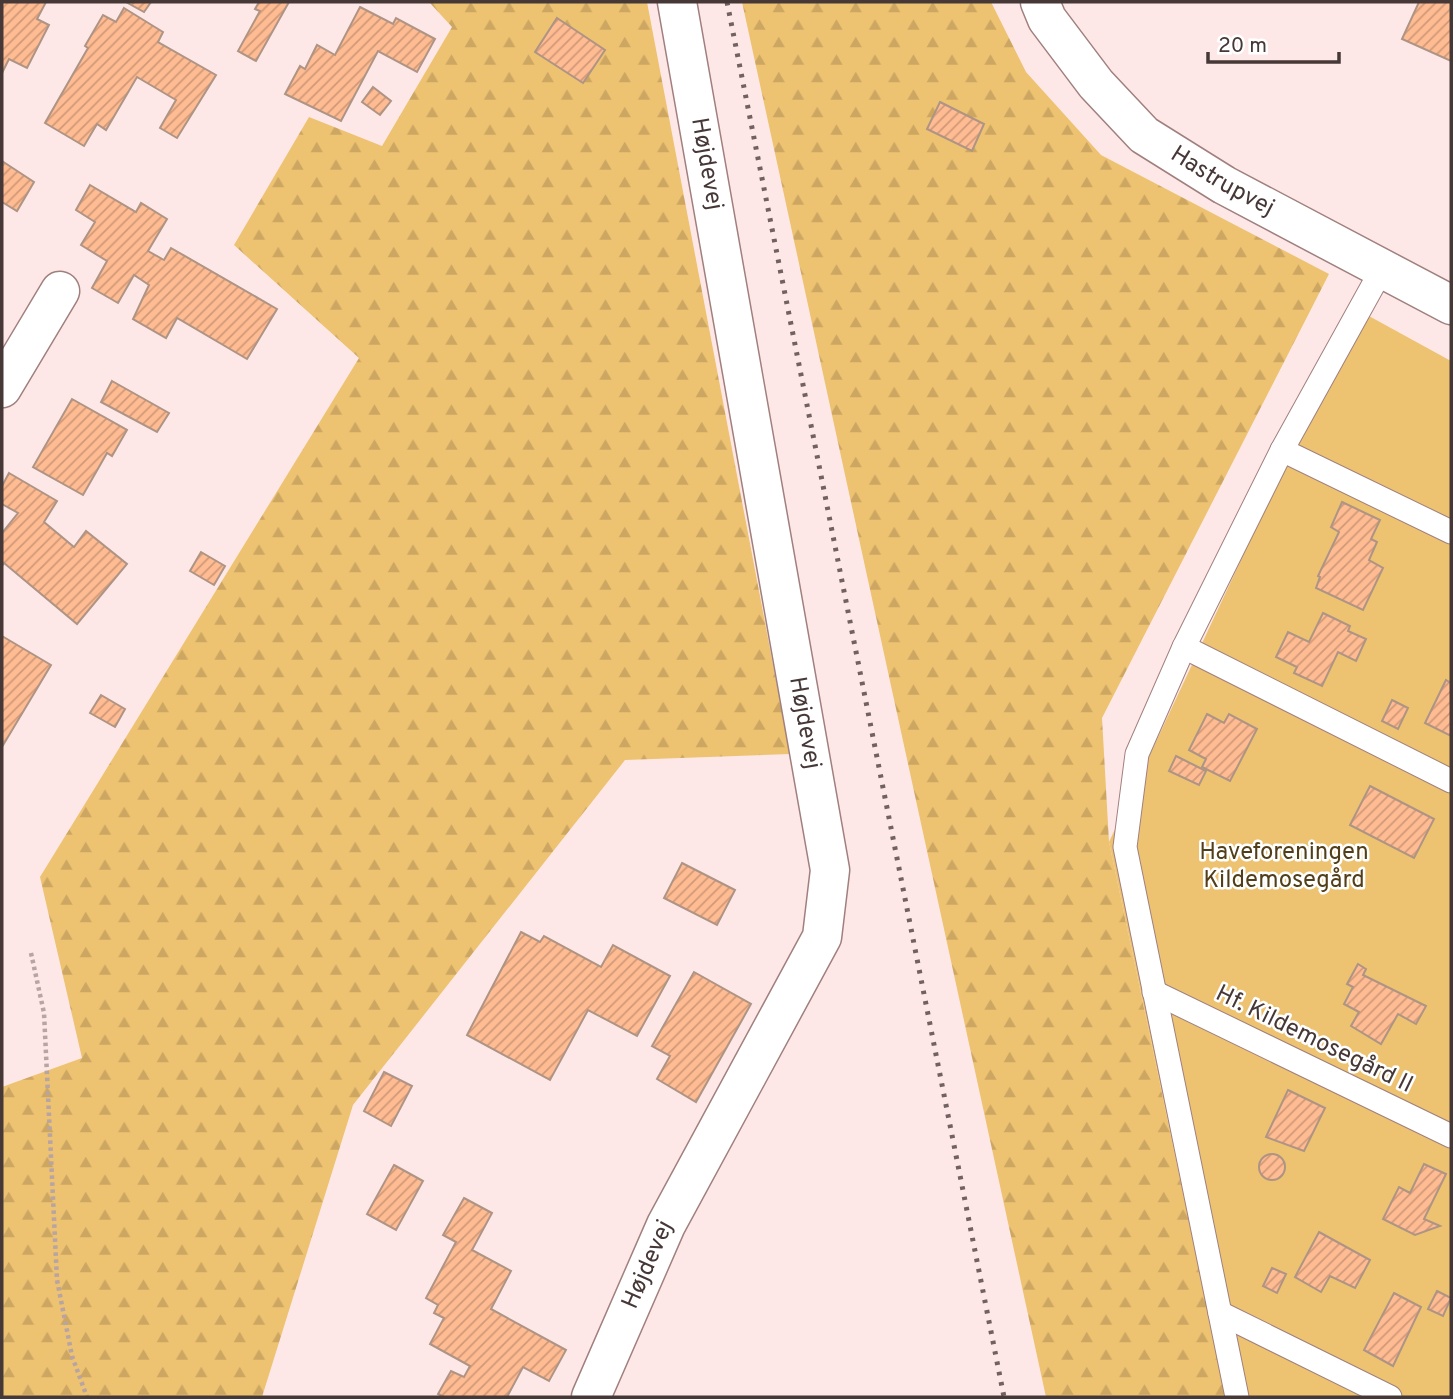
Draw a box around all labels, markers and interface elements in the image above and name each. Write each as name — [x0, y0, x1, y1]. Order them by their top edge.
scale bar — [1208, 21, 1339, 65]
text: 20 m — [1218, 33, 1267, 60]
street label: Højdevej — [683, 115, 729, 213]
street label: Hastrupvej — [1164, 140, 1279, 224]
street label: Højdevej — [781, 674, 827, 772]
park label: Haveforeningen Kildemosegård — [1199, 838, 1369, 896]
street label: Hf. Kildemosegård II — [1210, 979, 1418, 1101]
street label: Højdevej — [616, 1215, 681, 1314]

